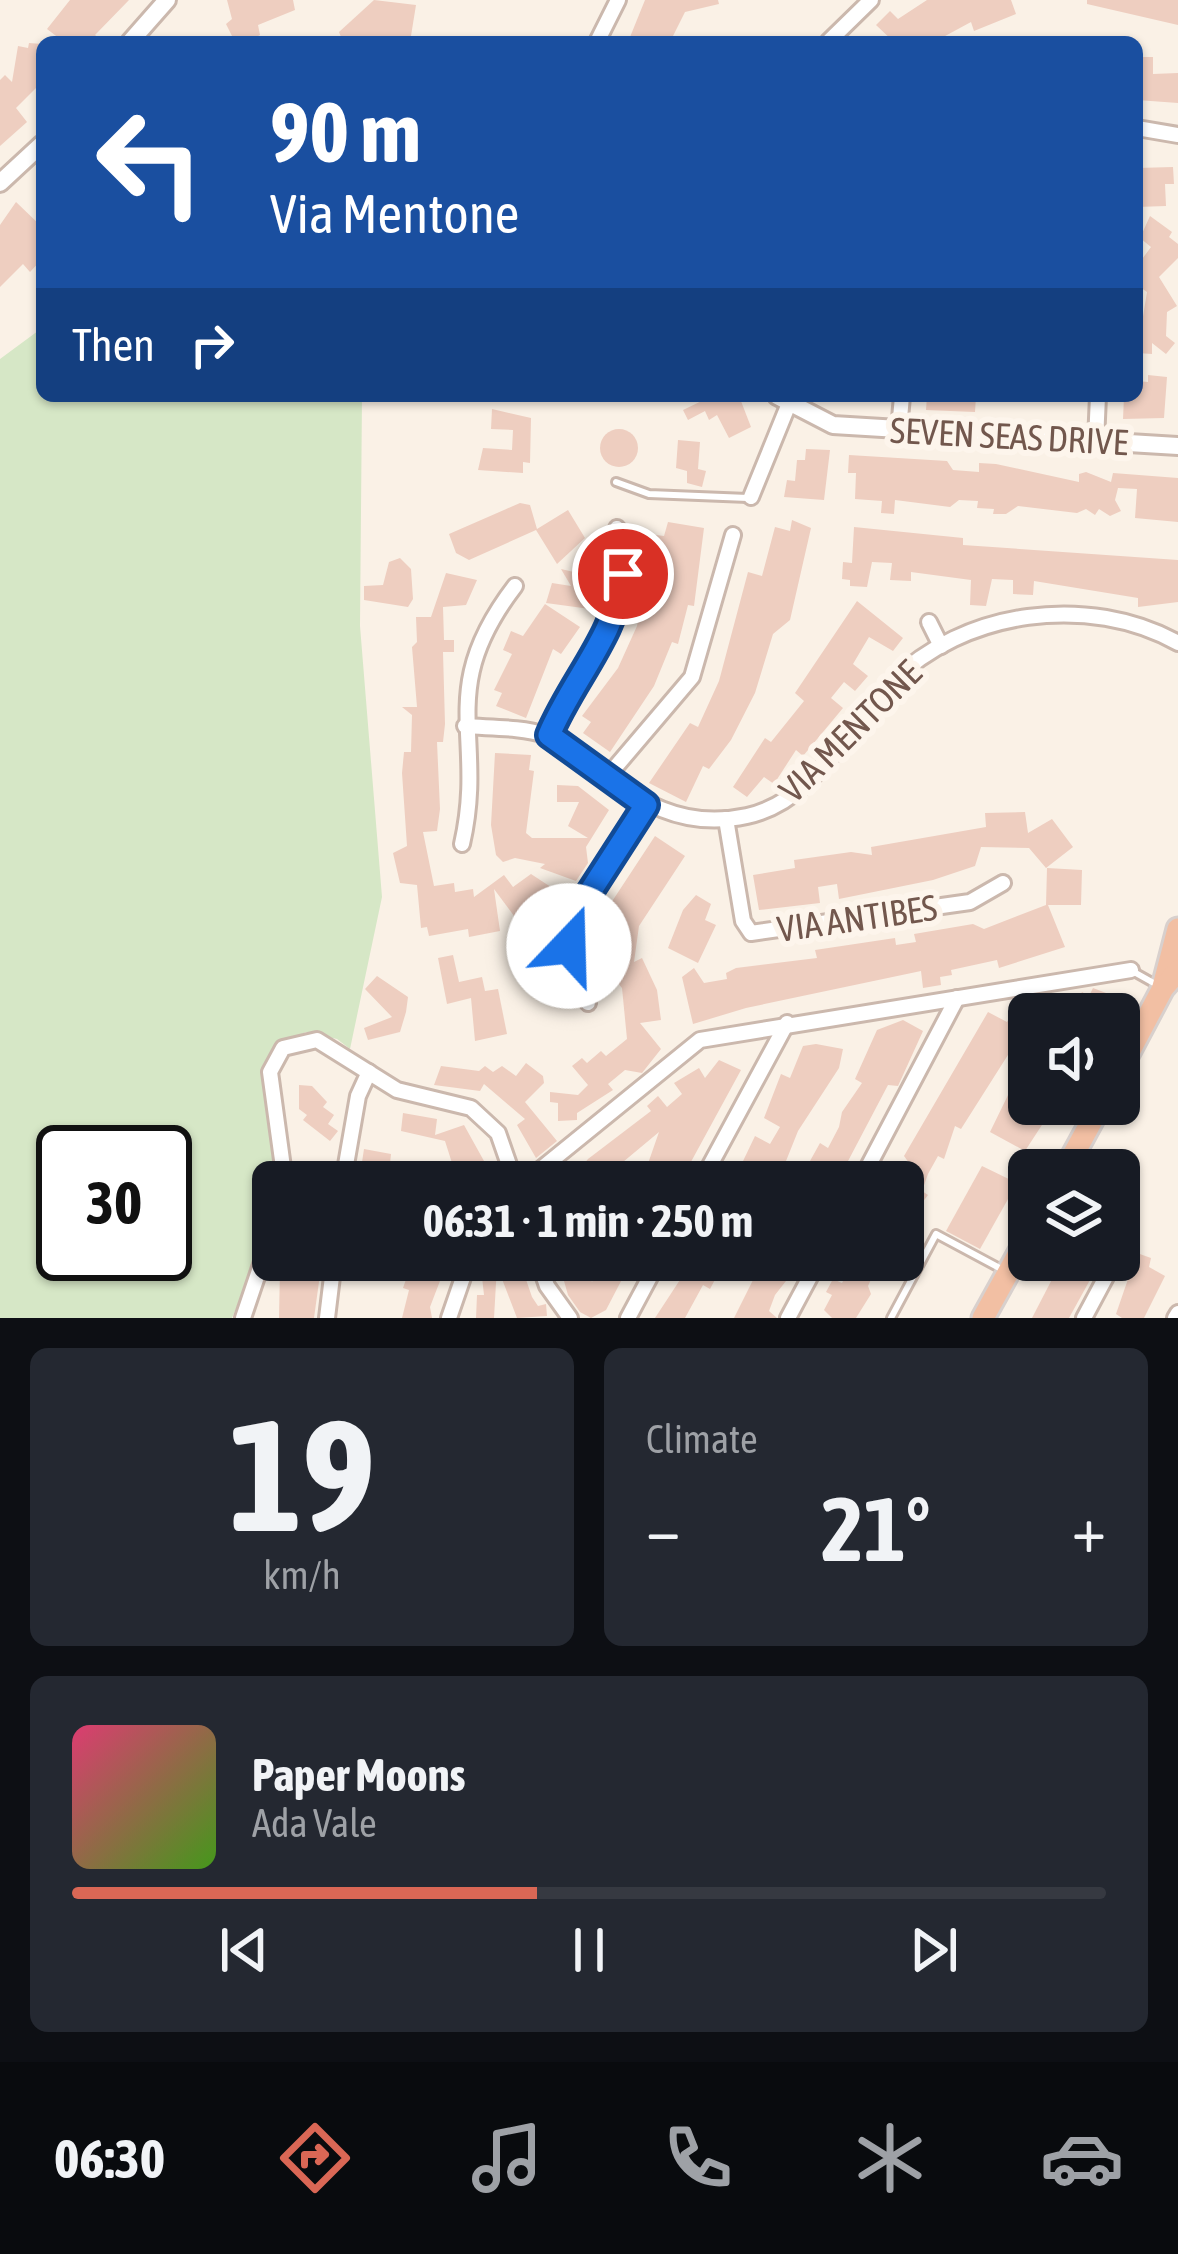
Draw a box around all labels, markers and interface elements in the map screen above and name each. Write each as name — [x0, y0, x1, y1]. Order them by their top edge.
icon: left — [72, 84, 228, 240]
text: 90 m — [270, 84, 421, 180]
text: Via Mentone — [270, 183, 519, 244]
icon: right — [179, 312, 245, 378]
text: Then — [72, 319, 155, 371]
street label: SEVEN SEAS DRIVE — [889, 409, 1129, 463]
pin — [572, 523, 674, 625]
icon: arrive — [590, 541, 656, 607]
street label: VIA MENTONE — [771, 652, 929, 810]
position arrow — [506, 883, 632, 1009]
street label: VIA ANTIBES — [774, 886, 940, 950]
map controls — [1008, 993, 1140, 1281]
button: sound — [1008, 993, 1140, 1125]
speed limit sign: 30 — [36, 1125, 192, 1281]
button: layers — [1008, 1149, 1140, 1281]
text: 06:31 · 1 min · 250 m — [423, 1195, 753, 1247]
text: 19 — [229, 1385, 375, 1564]
text: Climate — [646, 1417, 758, 1461]
text: 21° — [821, 1477, 931, 1580]
text: − — [646, 1490, 680, 1566]
text: + — [1072, 1490, 1106, 1566]
text: km/h — [263, 1553, 341, 1597]
text: Paper Moons — [252, 1749, 465, 1801]
text: Ada Vale — [252, 1801, 377, 1845]
icon: previous — [211, 1917, 277, 1983]
icon: pause — [556, 1917, 622, 1983]
icon: next — [901, 1917, 967, 1983]
icon: directions — [273, 2116, 357, 2200]
icon: music — [465, 2116, 549, 2200]
icon: phone — [656, 2116, 740, 2200]
icon: climate — [848, 2116, 932, 2200]
icon: car — [1040, 2116, 1124, 2200]
text: 06:30 — [54, 2128, 165, 2189]

